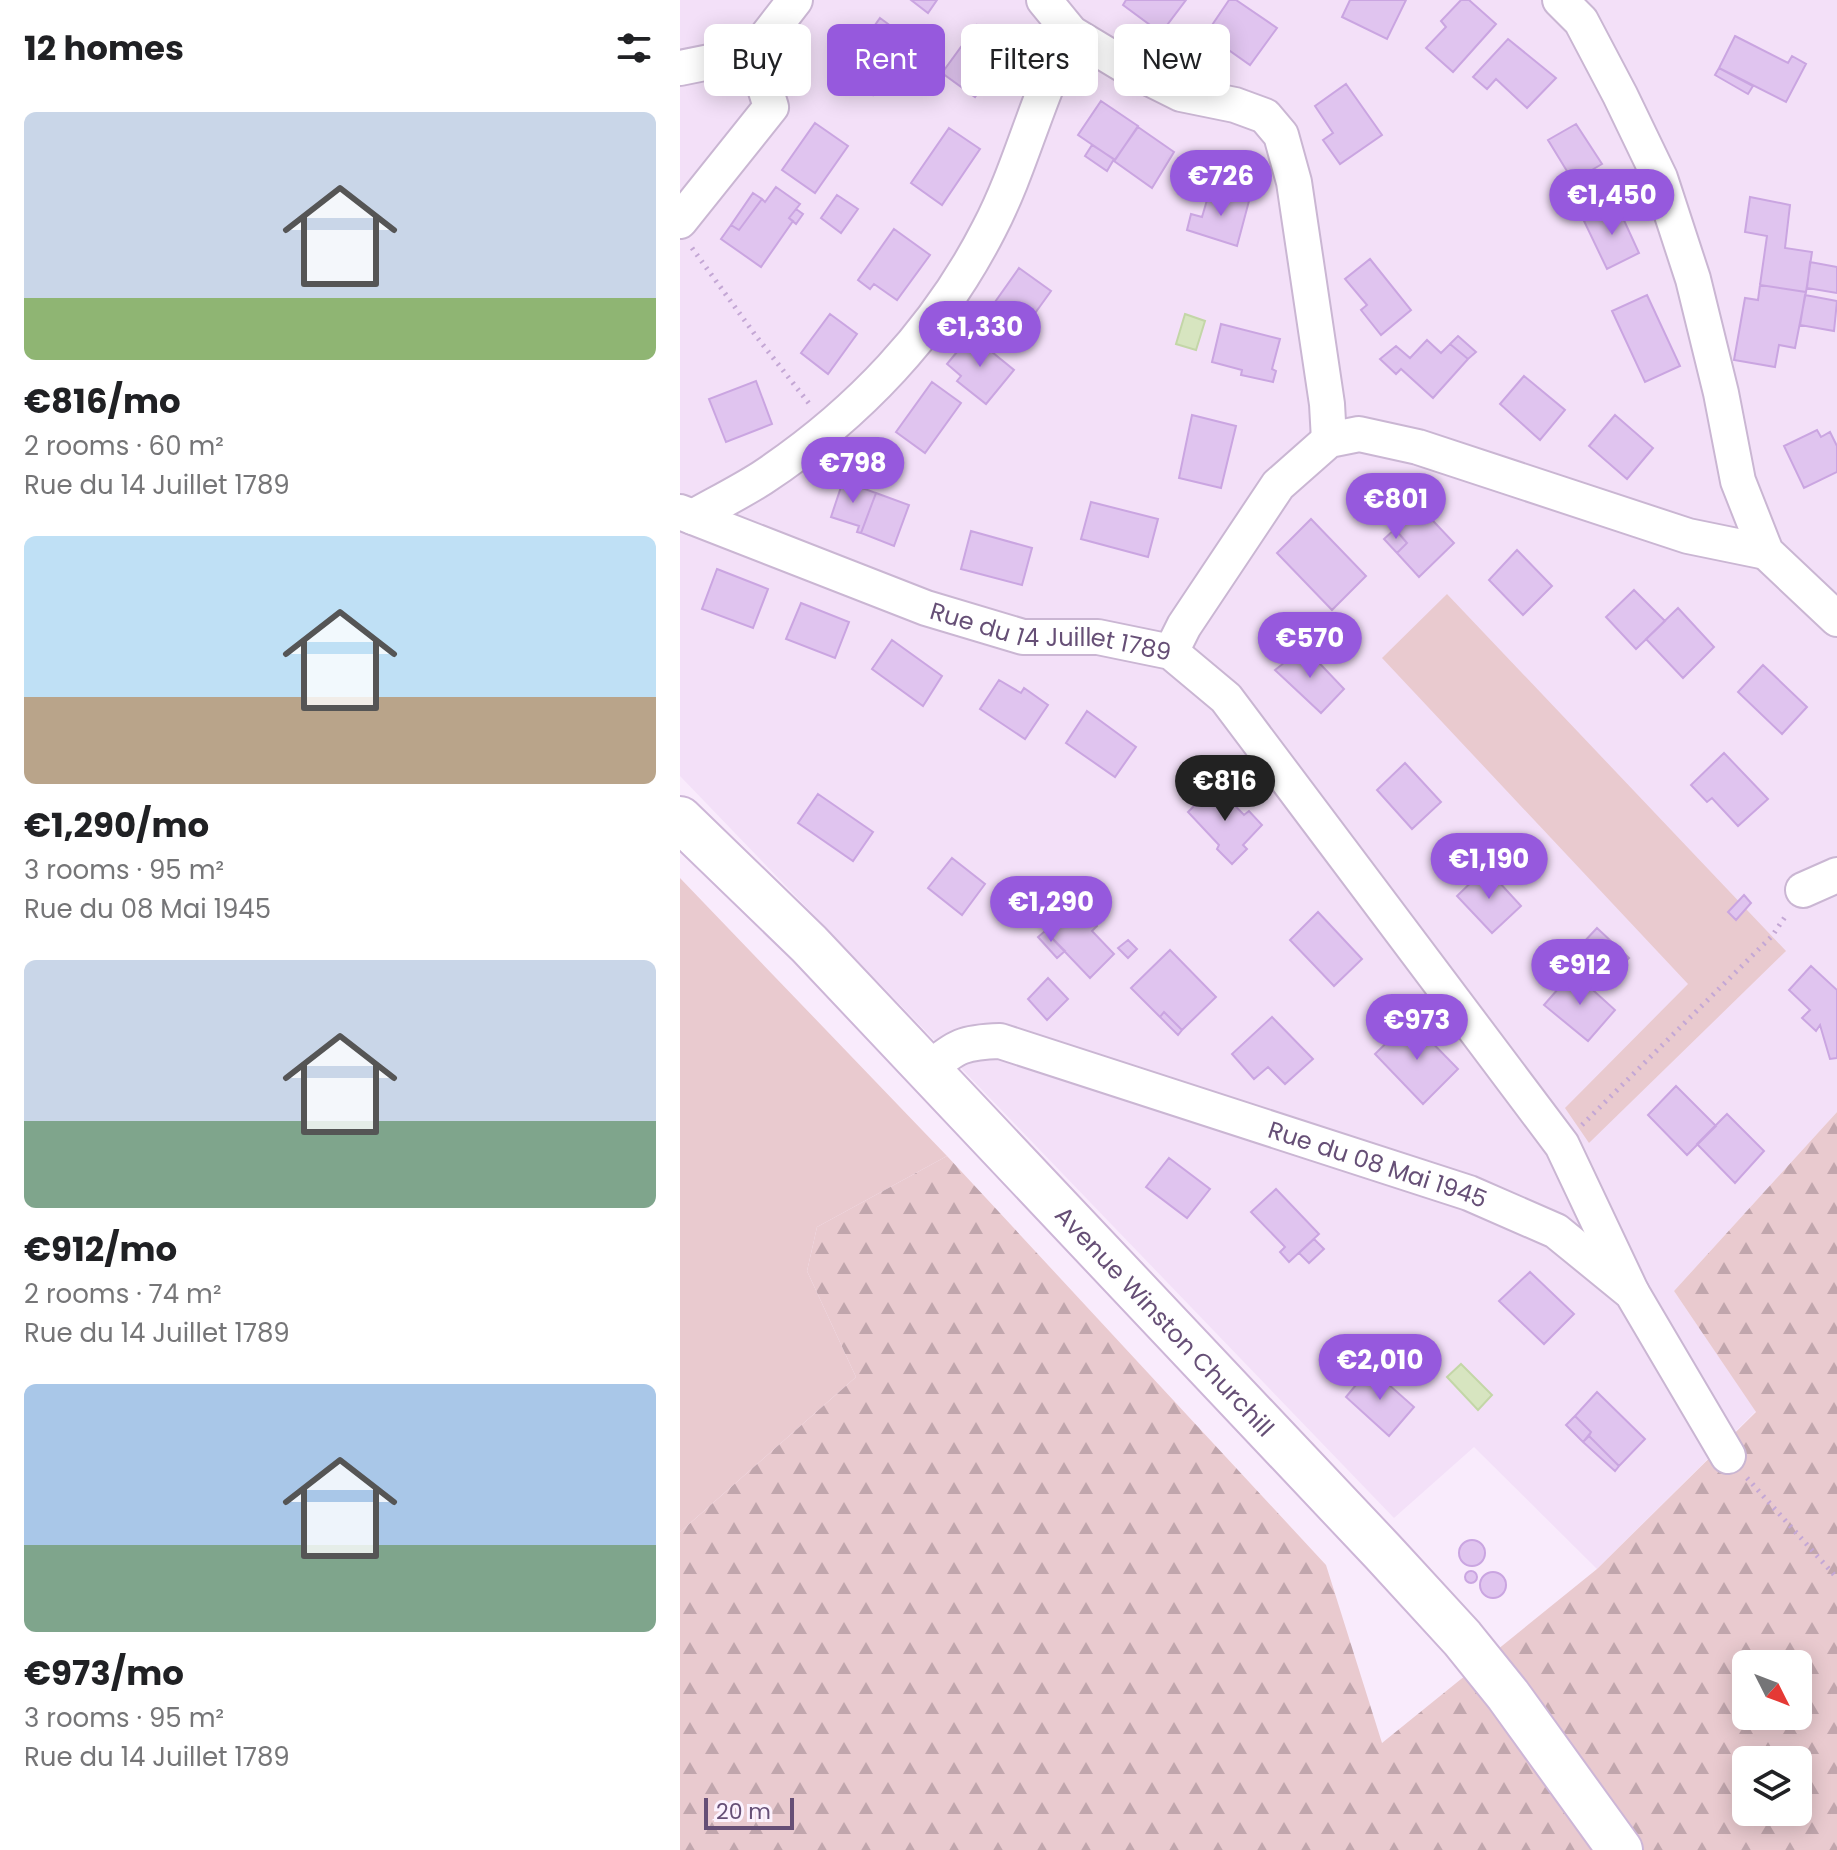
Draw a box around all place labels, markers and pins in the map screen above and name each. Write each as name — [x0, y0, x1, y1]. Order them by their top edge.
pin: €726 — [1174, 150, 1268, 218]
pin: €1,450 — [1547, 169, 1677, 237]
pin: €1,330 — [915, 301, 1045, 369]
pin: €798 — [806, 437, 900, 505]
pin: €801 — [1349, 473, 1443, 541]
pin: €570 — [1263, 612, 1357, 680]
pin: €816 — [1178, 755, 1272, 823]
pin: €1,190 — [1424, 833, 1554, 901]
pin: €1,290 — [986, 876, 1116, 944]
pin: €912 — [1533, 939, 1627, 1007]
pin: €973 — [1370, 994, 1464, 1062]
pin: €2,010 — [1315, 1334, 1445, 1402]

